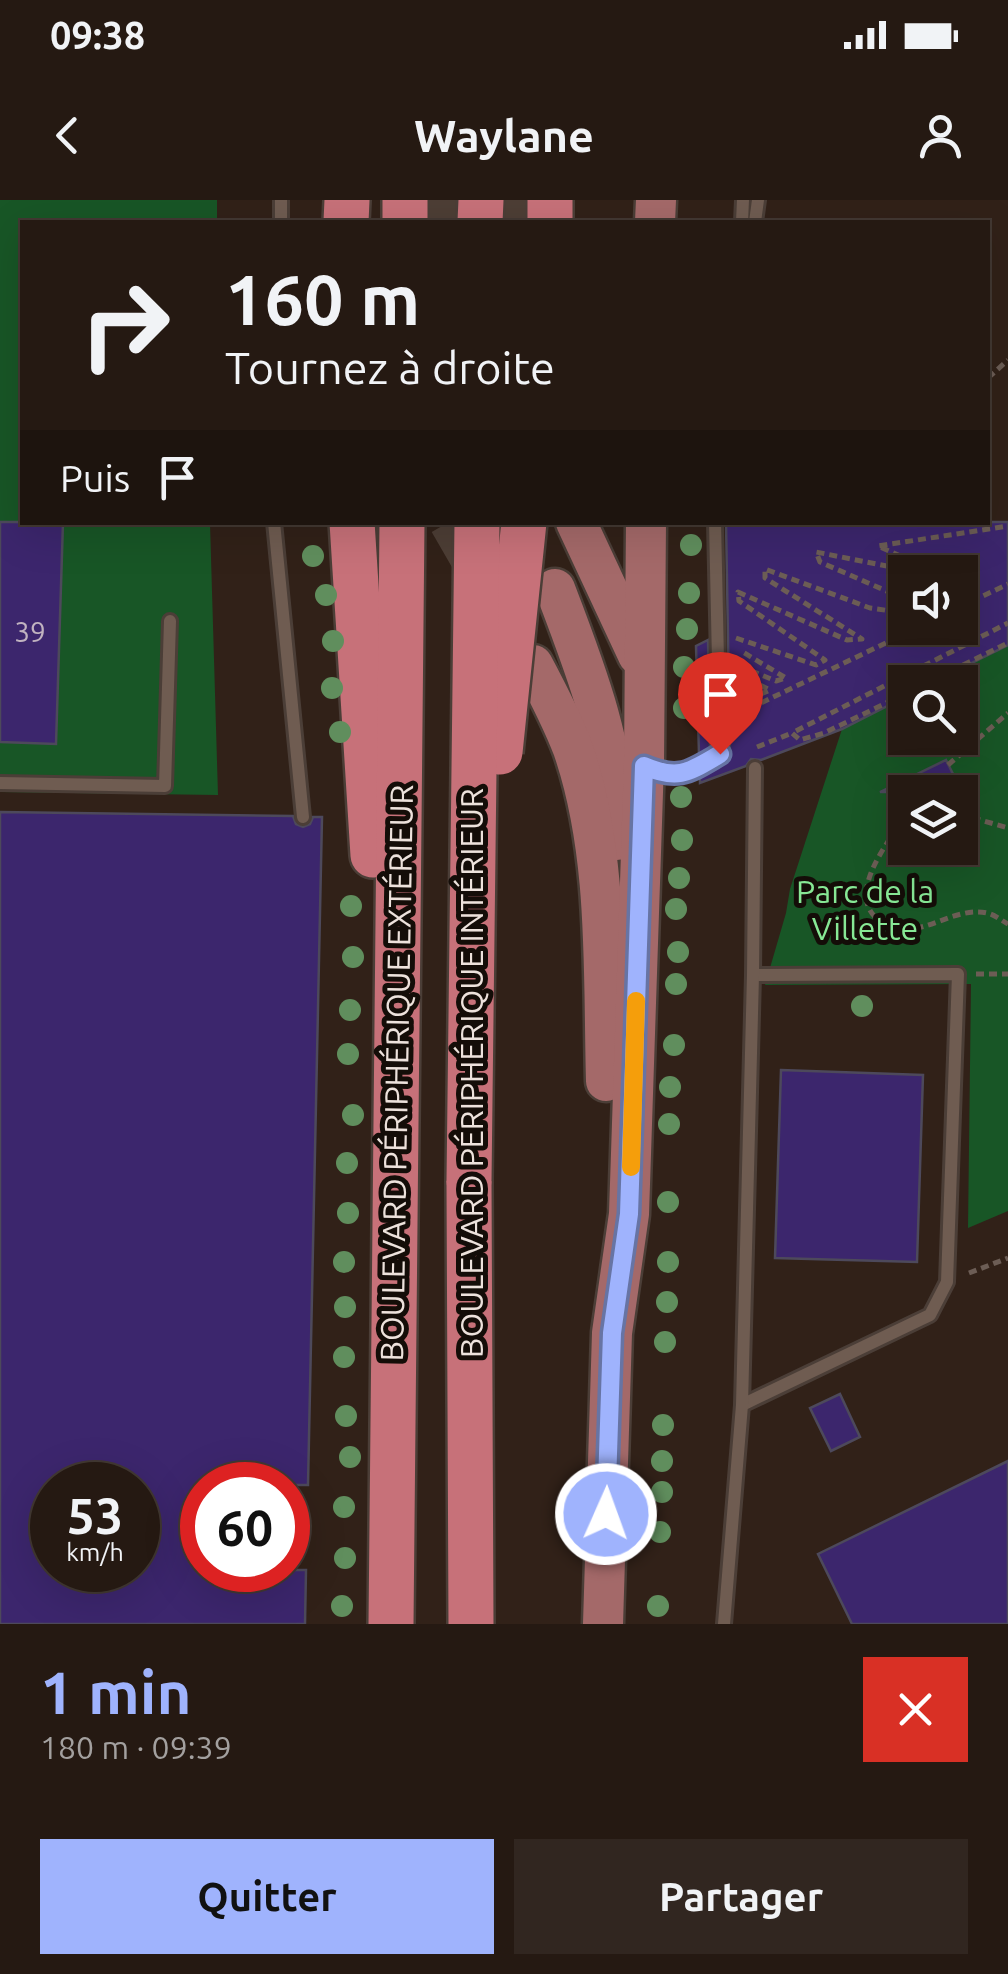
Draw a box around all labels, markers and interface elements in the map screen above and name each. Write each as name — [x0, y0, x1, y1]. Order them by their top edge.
text: 09:38 — [50, 14, 145, 56]
icon: back — [40, 108, 95, 163]
icon: person — [913, 108, 968, 163]
text: Waylane — [414, 110, 594, 161]
icon: right — [60, 260, 190, 390]
text: 160 m — [225, 260, 420, 338]
text: Tournez à droite — [225, 342, 555, 393]
icon: arrive — [150, 450, 205, 505]
text: Puis — [60, 457, 130, 499]
map controls — [888, 555, 978, 865]
button: sound — [888, 555, 978, 645]
house number: 39 — [14, 616, 46, 647]
pin — [678, 652, 763, 755]
button: search — [888, 665, 978, 755]
icon: arrive — [693, 667, 748, 722]
button: layers — [888, 775, 978, 865]
street label: BOULEVARD PÉRIPHÉRIQUE EXTÉRIEUR — [373, 784, 419, 1362]
street label: BOULEVARD PÉRIPHÉRIQUE INTÉRIEUR — [453, 788, 489, 1358]
park label: Parc de la Villette — [796, 873, 934, 946]
speed limit sign: 60 — [180, 1462, 310, 1592]
position arrow — [554, 1462, 658, 1566]
text: 53 — [67, 1487, 123, 1543]
text: km/h — [66, 1538, 124, 1566]
button: close — [863, 1657, 968, 1762]
text: 1 min — [40, 1658, 192, 1725]
text: 180 m · 09:39 — [40, 1729, 232, 1765]
button: Quitter — [40, 1839, 494, 1954]
button: Partager — [514, 1839, 968, 1954]

